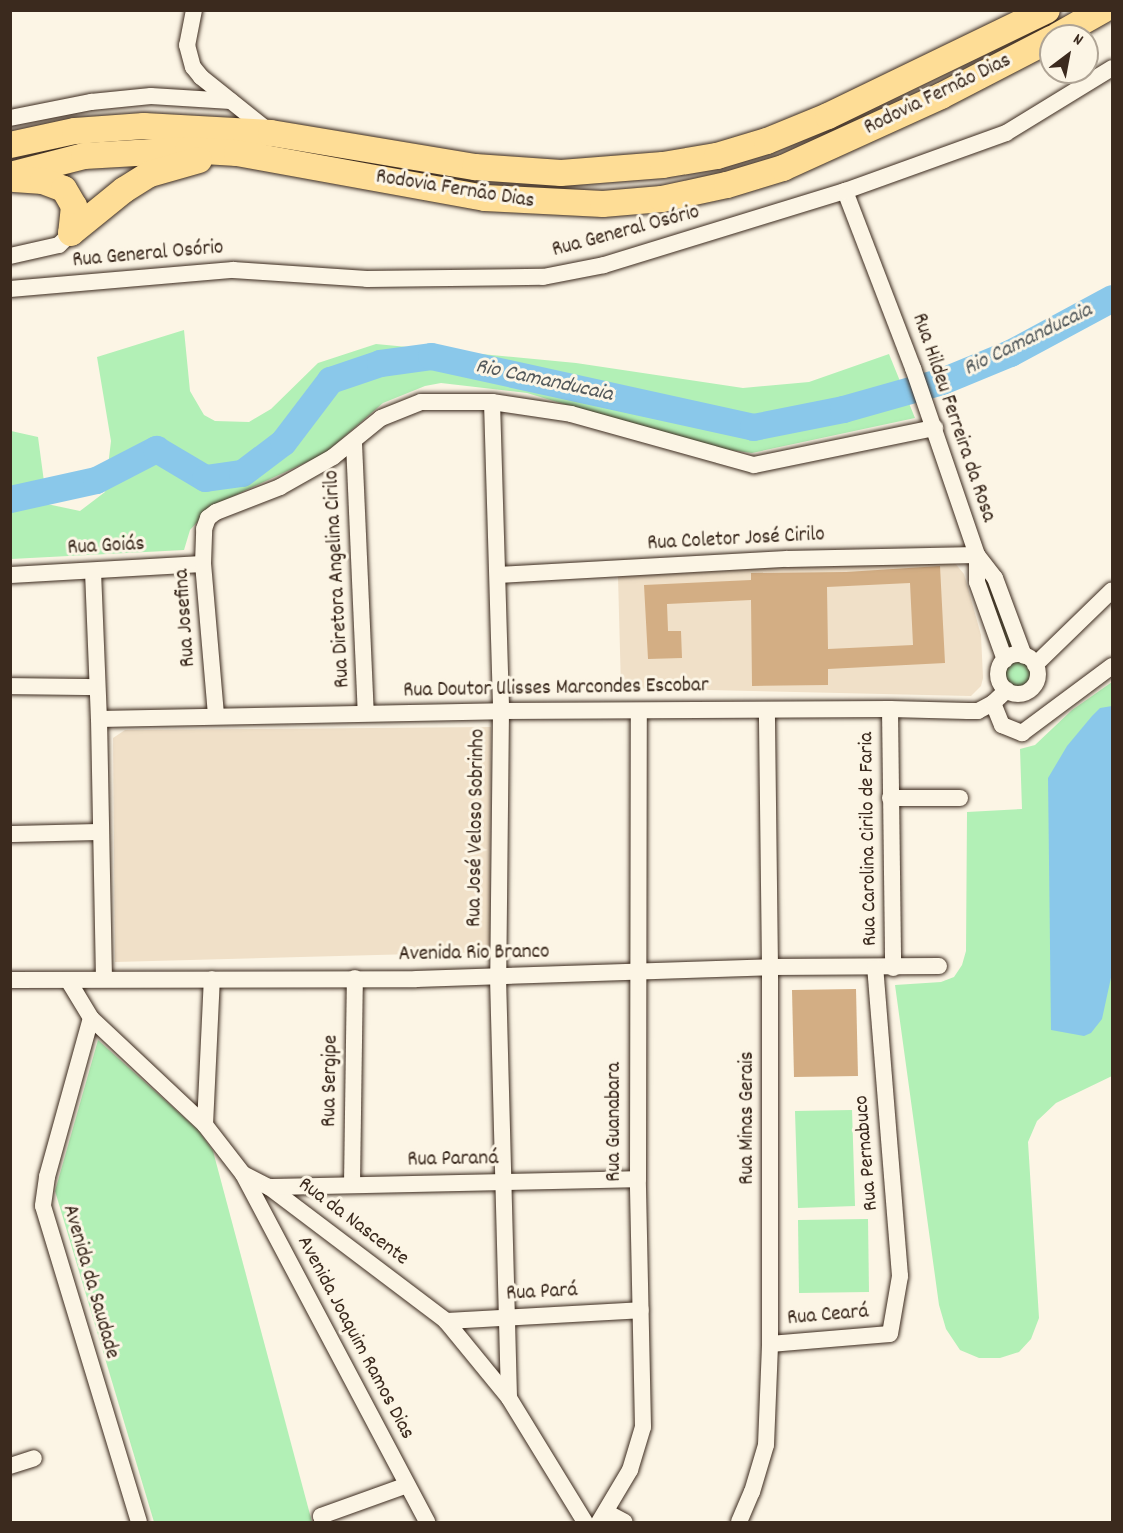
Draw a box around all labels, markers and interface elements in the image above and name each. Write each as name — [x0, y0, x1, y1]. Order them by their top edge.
north arrow — [1039, 24, 1099, 84]
text: N — [1068, 28, 1087, 52]
street label: Rodovia Fernão Dias — [861, 49, 1015, 141]
street label: Rodovia Fernão Dias — [374, 165, 536, 215]
street label: Rua General Osório — [550, 200, 702, 264]
street label: Rua General Osório — [71, 236, 225, 274]
water label: Rio Camanducaia — [959, 298, 1097, 382]
street label: Rua Hildeu Ferreira da Rosa — [905, 310, 1001, 526]
water label: Rio Camanducaia — [473, 354, 615, 408]
street label: Rua Diretora Angelina Cirilo — [320, 469, 356, 689]
street label: Rua Coletor José Cirilo — [647, 523, 825, 557]
street label: Rua Goiás — [67, 532, 145, 562]
street label: Rua Josefina — [170, 568, 202, 668]
street label: Rua Doutor Ulisses Marcondes Escobar — [403, 674, 709, 704]
street label: Rua José Veloso Sobrinho — [463, 729, 491, 927]
street label: Rua Carolina Cirilo de Faria — [855, 732, 883, 946]
street label: Avenida Rio Branco — [398, 940, 550, 968]
street label: Rua Sergipe — [318, 1035, 344, 1127]
street label: Rua Minas Gerais — [735, 1051, 761, 1185]
street label: Rua Guanabara — [602, 1062, 628, 1182]
street label: Rua Pernabuco — [849, 1094, 885, 1212]
street label: Rua Paraná — [407, 1147, 499, 1173]
street label: Rua da Nascente — [293, 1172, 413, 1272]
street label: Avenida da Saudade — [56, 1202, 124, 1362]
street label: Avenida Joaquim Ramos Dias — [291, 1232, 419, 1444]
street label: Rua Pará — [506, 1279, 578, 1307]
street label: Rua Ceará — [786, 1300, 870, 1332]

